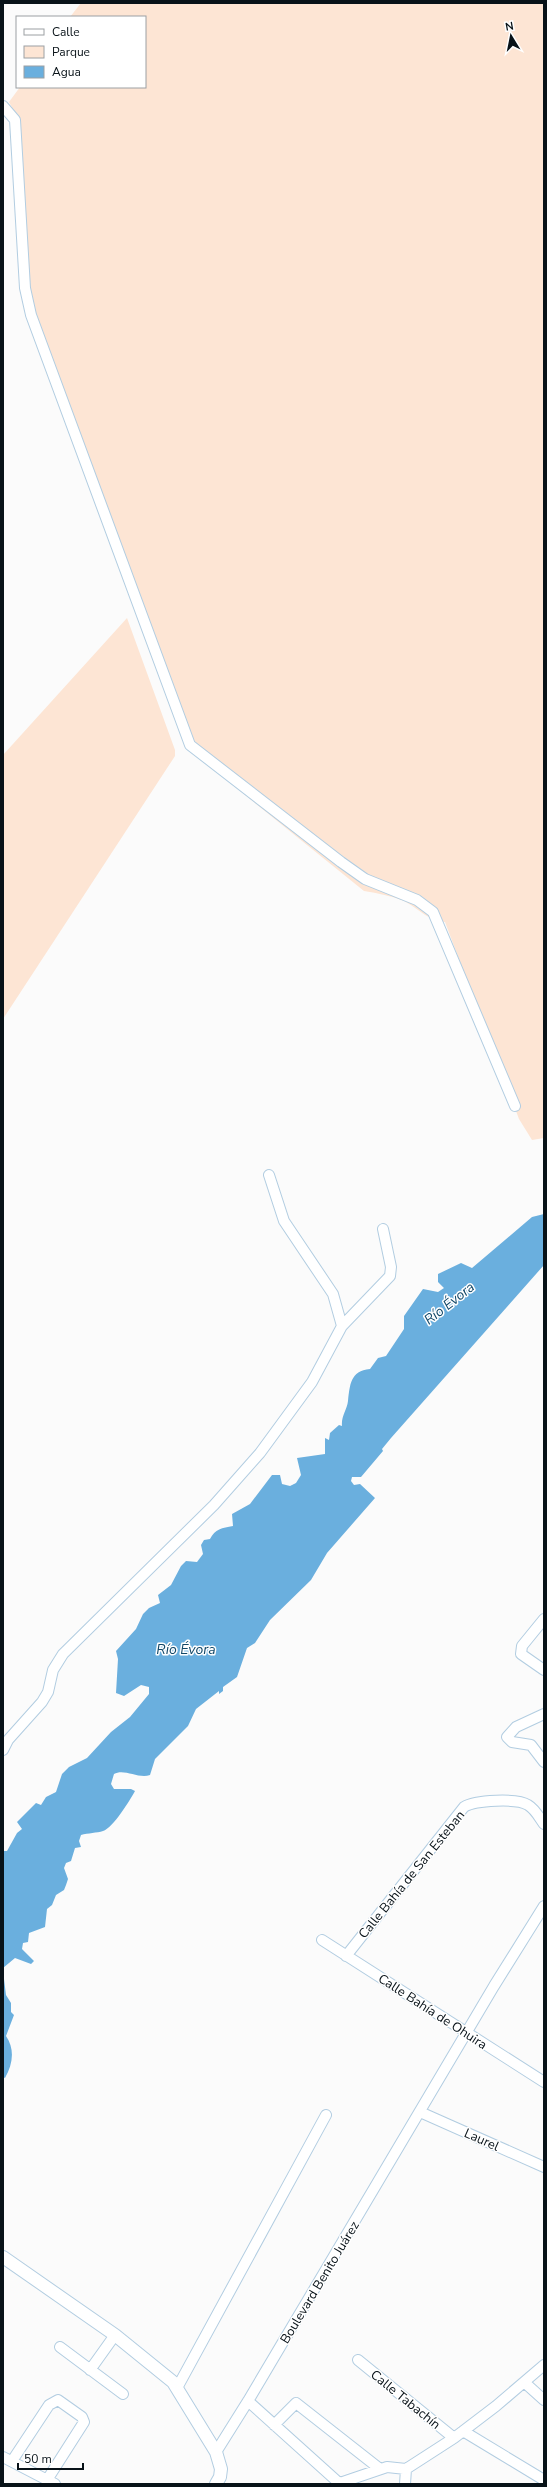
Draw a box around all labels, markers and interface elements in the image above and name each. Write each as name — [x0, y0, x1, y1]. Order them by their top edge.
legend — [16, 16, 146, 88]
north arrow — [491, 16, 531, 56]
text: N — [504, 19, 515, 35]
text: Calle — [52, 24, 80, 40]
text: Parque — [52, 44, 90, 60]
text: Agua — [52, 64, 81, 80]
water label: Río Évora — [420, 1278, 479, 1329]
water label: Río Évora — [156, 1640, 216, 1659]
street label: Calle Bahía de San Esteban — [354, 1807, 469, 1942]
street label: Calle Bahía de Ohuira — [374, 1970, 490, 2054]
street label: Laurel — [461, 2124, 502, 2156]
street label: Boulevard Benito Juárez — [276, 2218, 364, 2347]
street label: Calle Tabachín — [367, 2366, 444, 2434]
scale bar — [18, 2445, 83, 2471]
text: 50 m — [24, 2451, 52, 2467]

